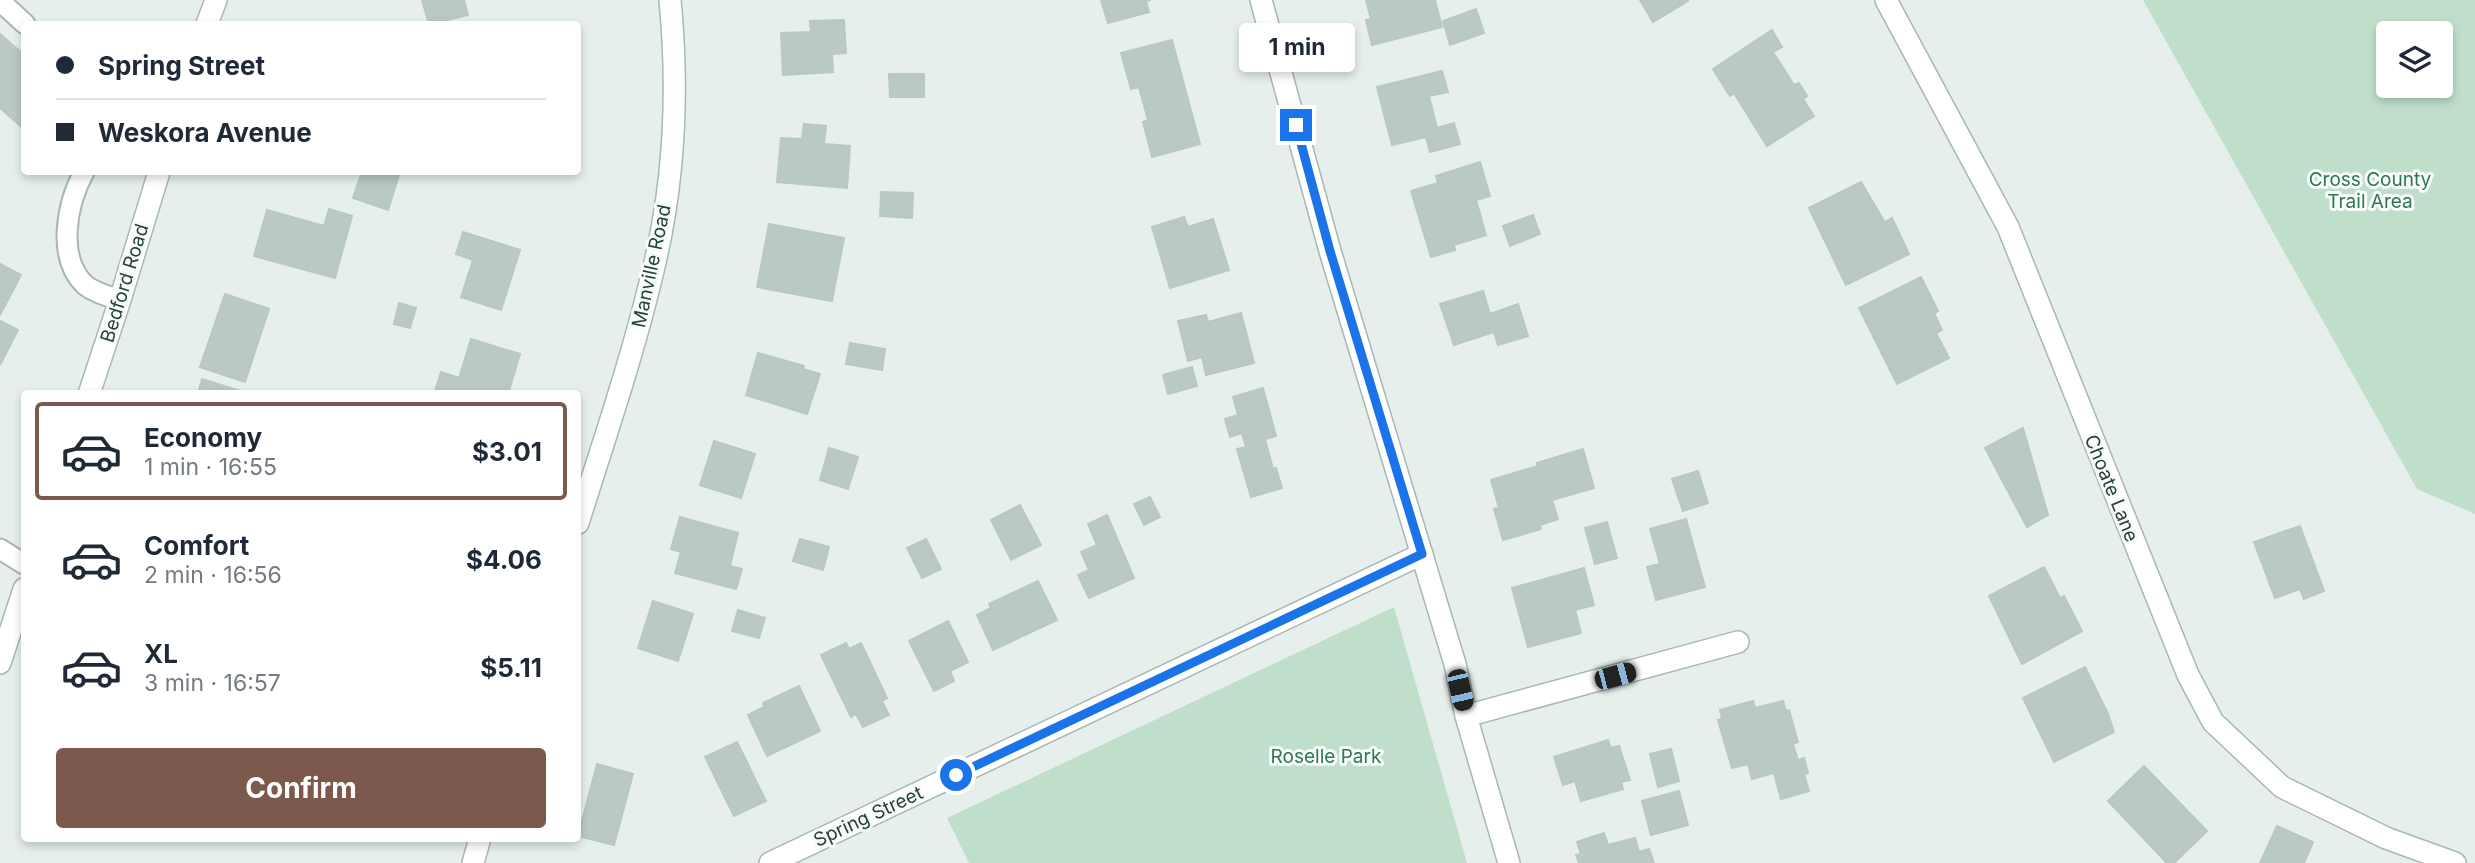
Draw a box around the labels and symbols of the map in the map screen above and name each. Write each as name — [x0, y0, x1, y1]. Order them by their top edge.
callout: 1 min — [1238, 24, 1354, 72]
route end — [1280, 109, 1312, 141]
park label: Cross County Trail Area — [2309, 168, 2432, 213]
street label: Manville Road — [627, 202, 676, 330]
street label: Bedford Road — [96, 221, 153, 345]
street label: Choate Lane — [2080, 431, 2143, 545]
car — [1592, 660, 1639, 692]
car — [1446, 667, 1475, 713]
park label: Roselle Park — [1271, 745, 1382, 768]
route start — [940, 759, 972, 791]
street label: Spring Street — [810, 781, 926, 852]

